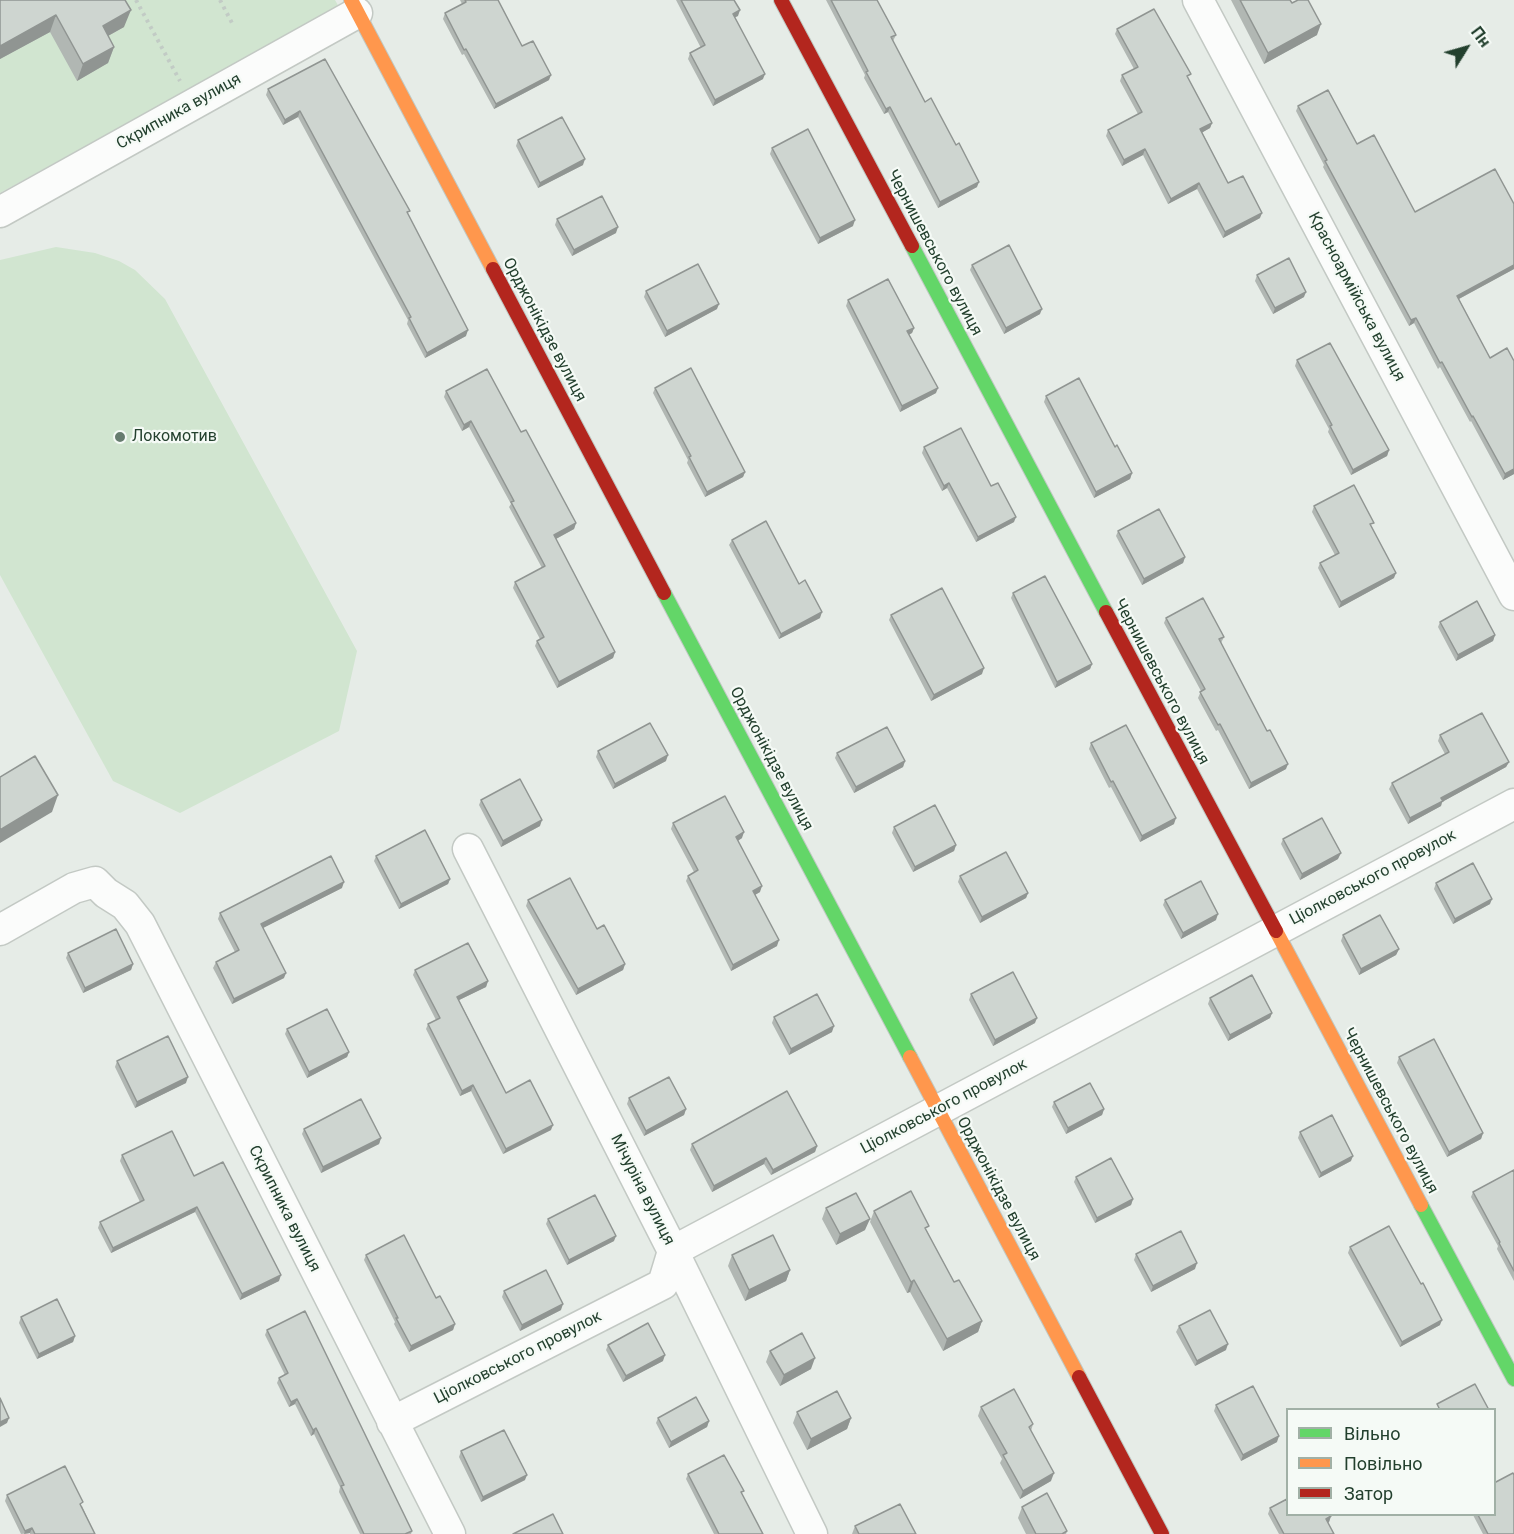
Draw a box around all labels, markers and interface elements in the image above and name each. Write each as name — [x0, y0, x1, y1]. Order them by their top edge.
north arrow — [1436, 18, 1496, 78]
text: Пн — [1467, 23, 1494, 51]
street label: Скрипника вулиця — [113, 70, 245, 154]
street label: Чернишевського вулиця — [882, 167, 986, 339]
street label: Красноармійська вулиця — [1303, 209, 1409, 385]
street label: Орджонікідзе вулиця — [498, 255, 590, 405]
place label: Локомотив — [132, 427, 217, 447]
marker: Локомотив — [113, 430, 127, 444]
street label: Чернишевського вулиця — [1109, 596, 1213, 768]
street label: Орджонікідзе вулиця — [725, 684, 817, 834]
street label: Ціолковського провулок — [1287, 826, 1459, 930]
street label: Чернишевського вулиця — [1338, 1025, 1442, 1197]
street label: Ціолковського провулок — [858, 1055, 1030, 1159]
street label: Орджонікідзе вулиця — [952, 1114, 1044, 1264]
street label: Мічуріна вулиця — [606, 1131, 678, 1249]
street label: Скрипника вулиця — [244, 1143, 324, 1275]
street label: Ціолковського провулок — [431, 1307, 605, 1409]
legend — [1286, 1408, 1496, 1516]
text: Вільно — [1344, 1423, 1400, 1444]
text: Повільно — [1344, 1453, 1423, 1474]
text: Затор — [1344, 1483, 1393, 1504]

